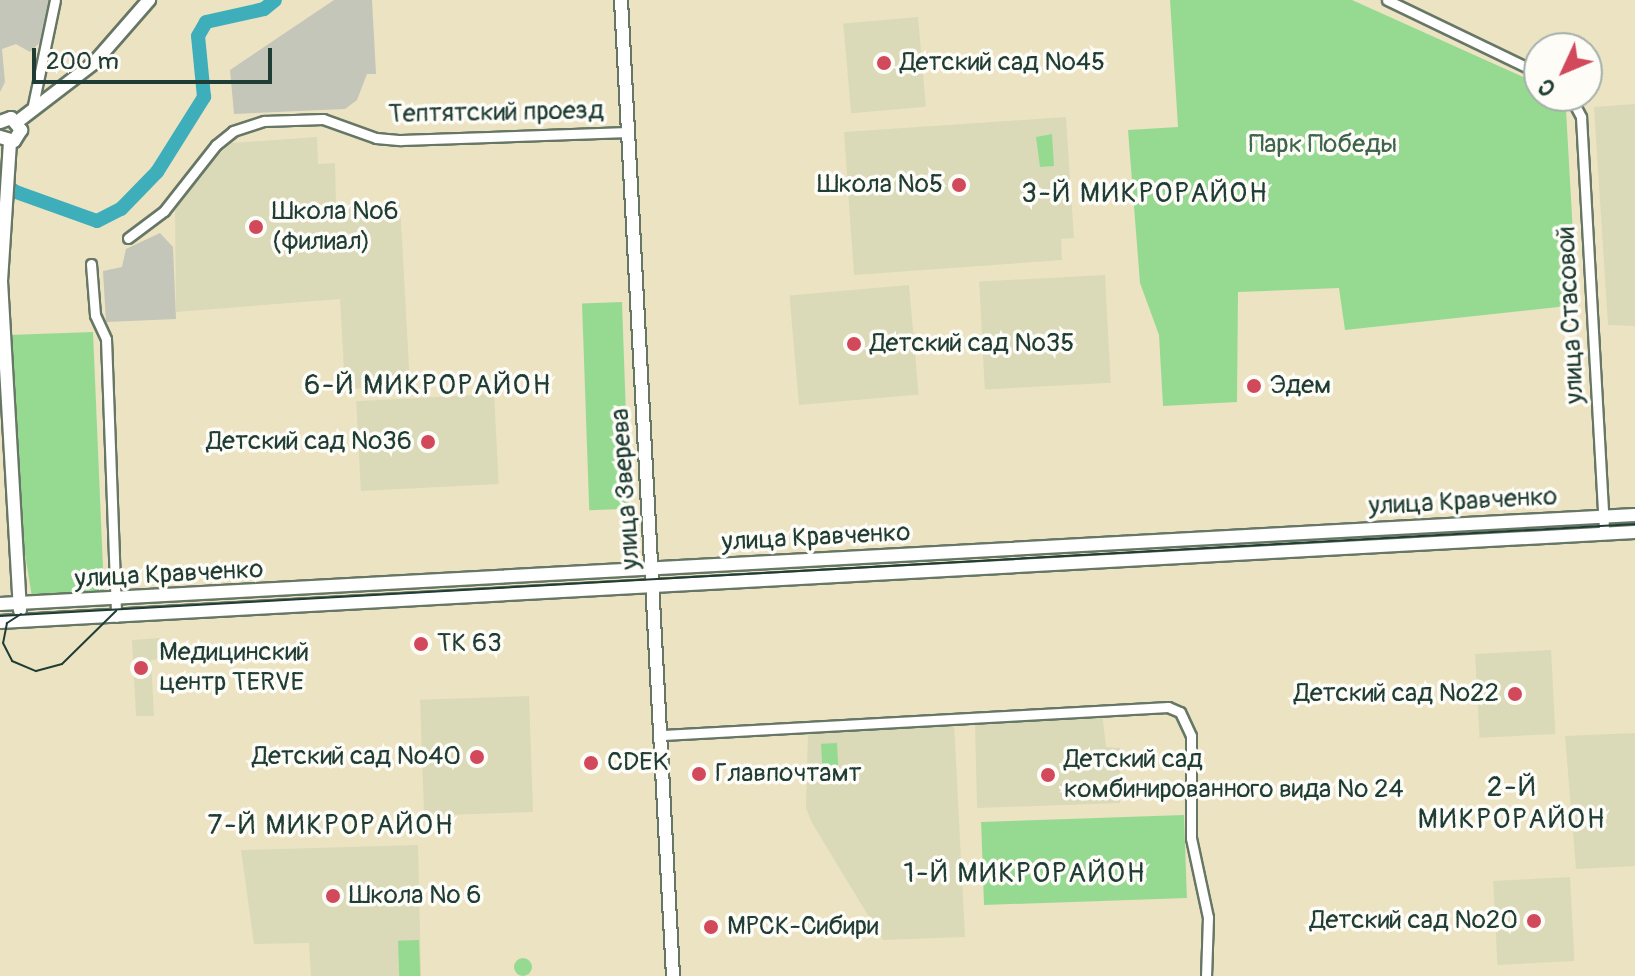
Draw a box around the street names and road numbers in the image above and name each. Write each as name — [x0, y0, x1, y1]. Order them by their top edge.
street label: Тептятский проезд — [388, 96, 604, 130]
street label: улица Стасовой — [1551, 225, 1591, 405]
street label: улица Зверева — [605, 407, 647, 571]
street label: улица Кравченко — [1368, 481, 1558, 523]
street label: улица Кравченко — [721, 517, 911, 559]
street label: улица Кравченко — [74, 554, 264, 596]

